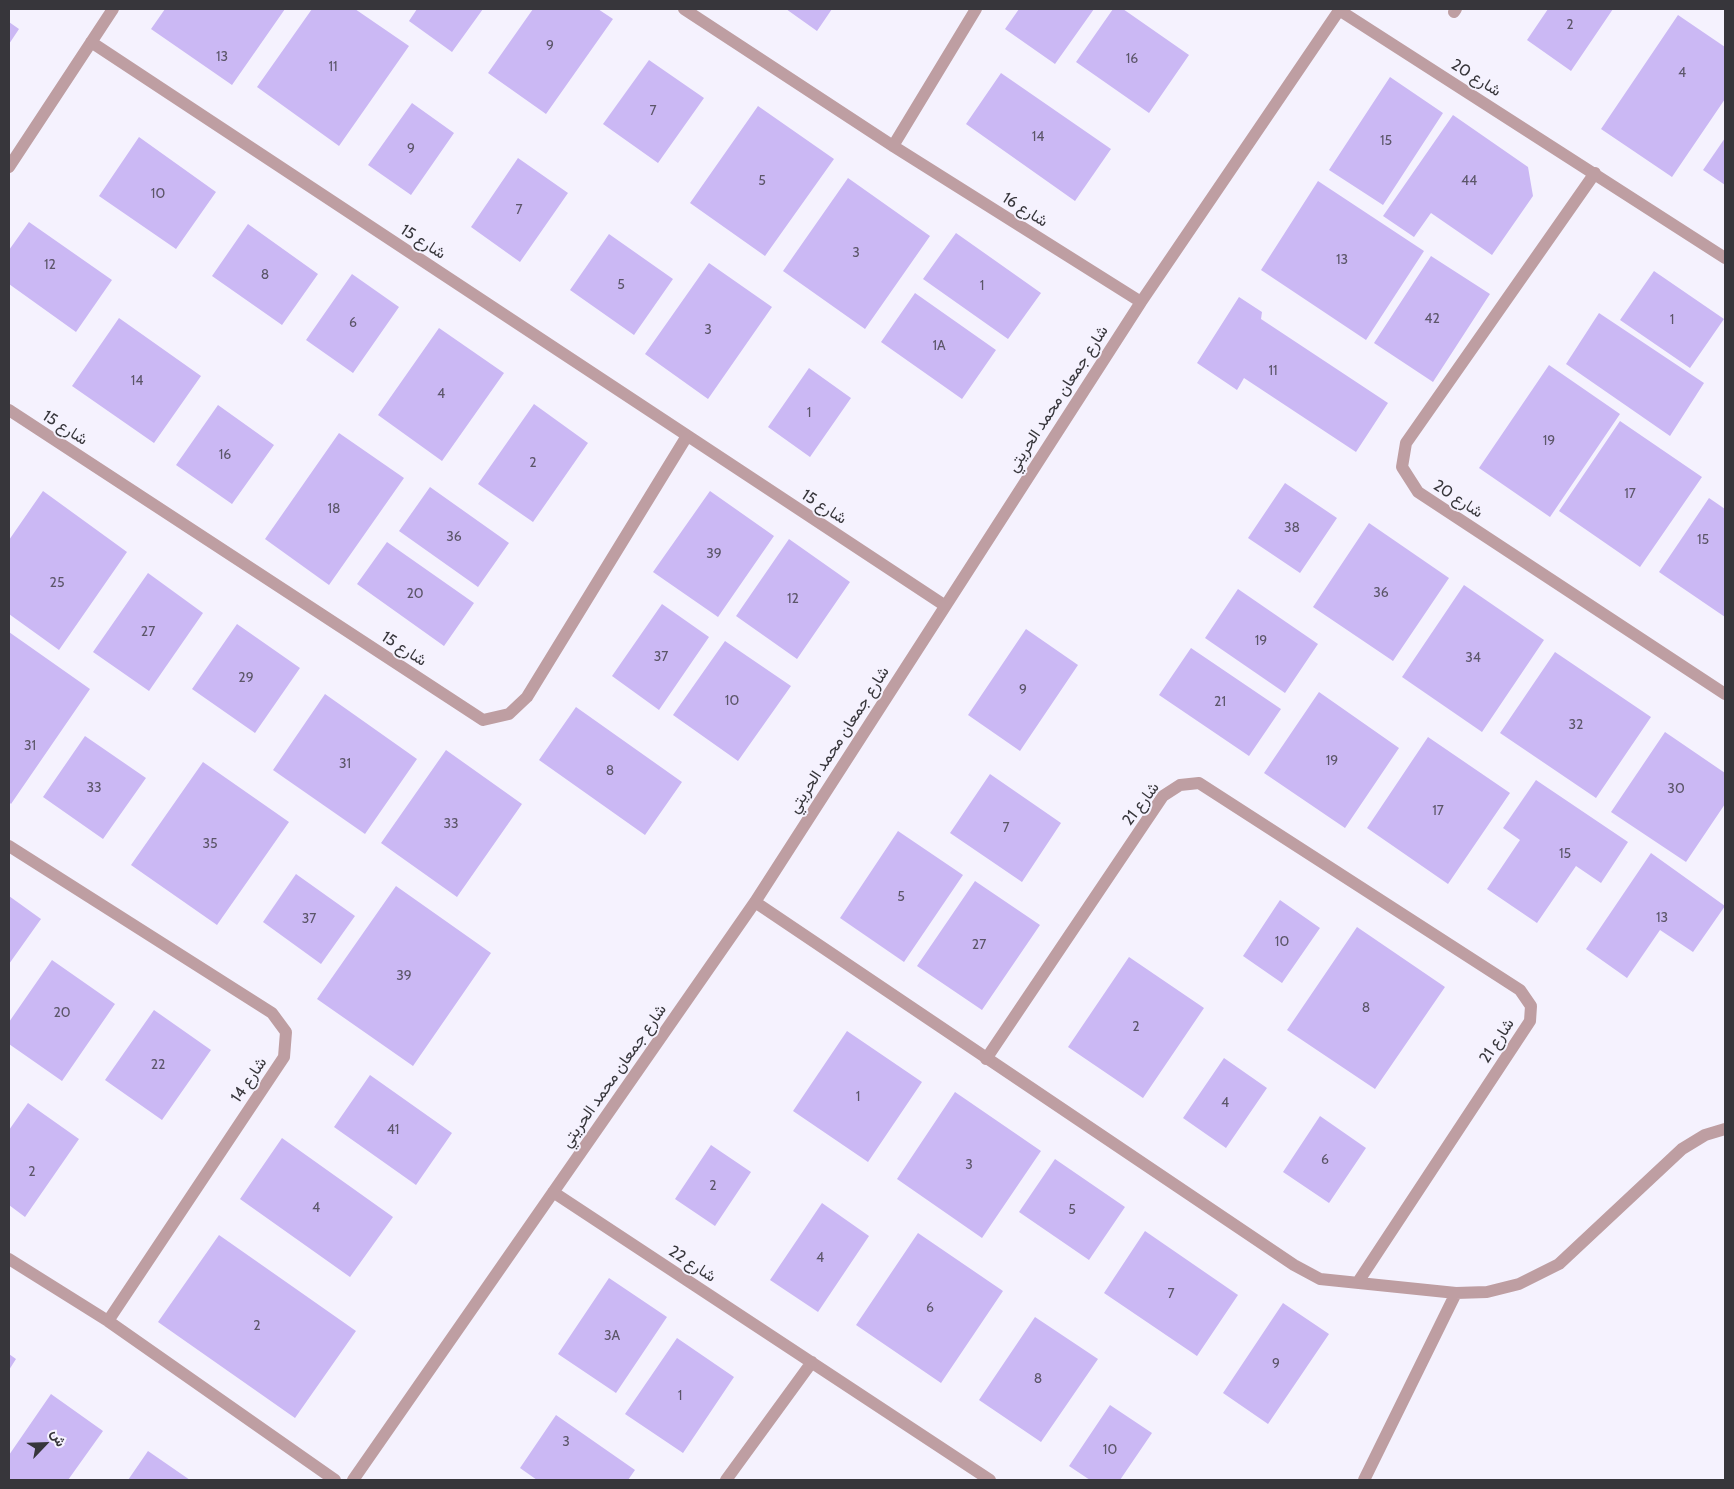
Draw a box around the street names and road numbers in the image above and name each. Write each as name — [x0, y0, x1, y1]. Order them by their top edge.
street label: شارع 20 — [1447, 55, 1505, 101]
street label: شارع 16 — [999, 189, 1051, 231]
street label: شارع 15 — [397, 220, 449, 264]
street label: شارع جمعان محمد الحريتي — [1003, 322, 1113, 476]
street label: شارع 15 — [39, 406, 91, 450]
street label: شارع 20 — [1430, 476, 1486, 522]
street label: شارع 15 — [798, 485, 850, 529]
street label: شارع 15 — [378, 627, 430, 671]
street label: شارع جمعان محمد الحريتي — [784, 663, 894, 817]
street label: شارع 21 — [1118, 779, 1164, 829]
street label: شارع جمعان محمد الحريتي — [557, 1001, 671, 1151]
street label: شارع 21 — [1476, 1015, 1518, 1067]
street label: شارع 14 — [227, 1054, 271, 1106]
street label: شارع 22 — [665, 1242, 719, 1286]

